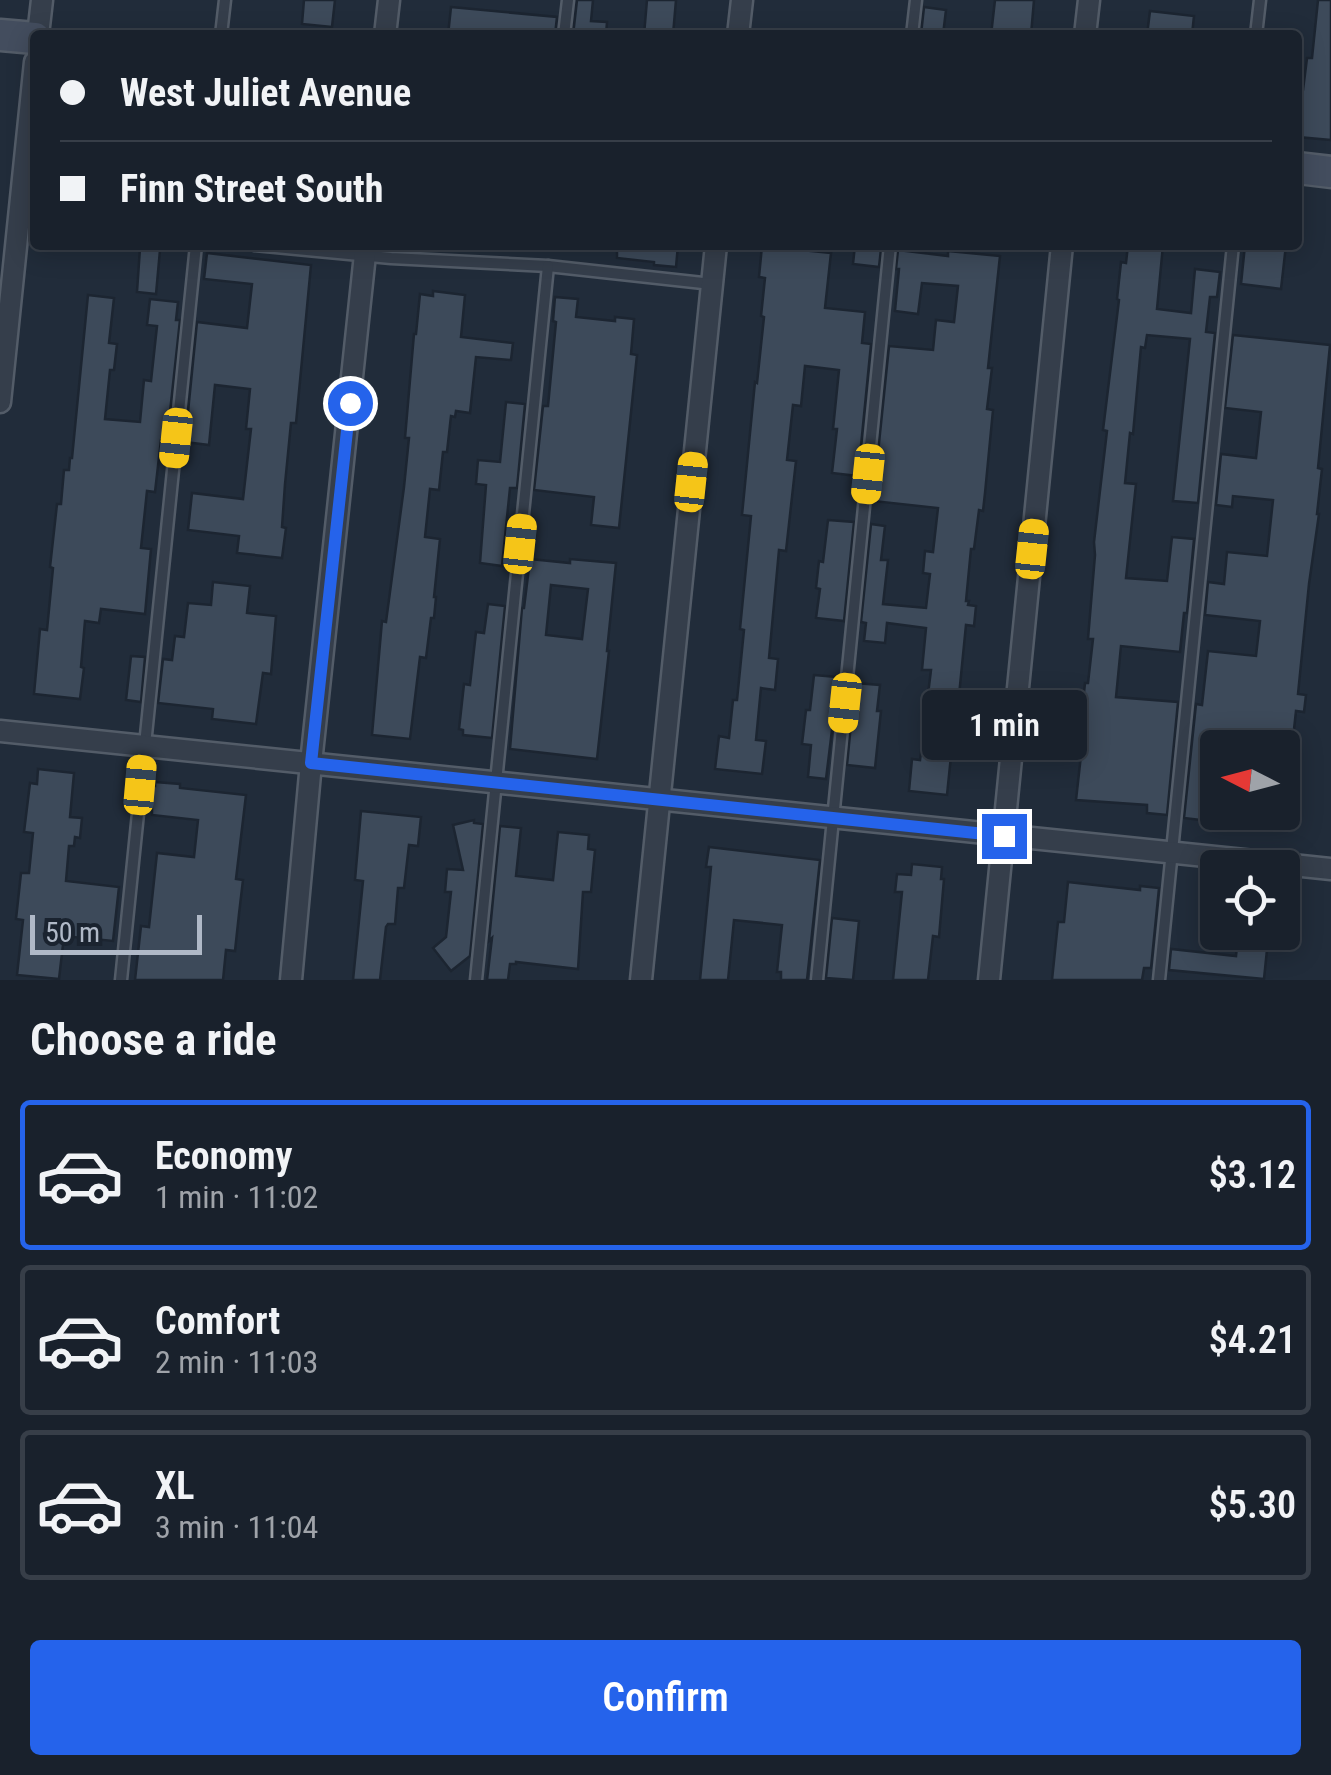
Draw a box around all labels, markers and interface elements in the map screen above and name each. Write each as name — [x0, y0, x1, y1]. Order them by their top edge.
text: West Juliet Avenue — [120, 71, 411, 115]
text: Finn Street South — [120, 167, 383, 211]
route start — [328, 381, 373, 426]
car — [158, 407, 194, 469]
car — [850, 443, 886, 505]
car — [673, 451, 709, 513]
car — [502, 513, 538, 575]
car — [1014, 518, 1050, 580]
car — [827, 672, 863, 734]
callout: 1 min — [922, 691, 1086, 761]
text: 1 min — [969, 706, 1040, 744]
north arrow — [1200, 730, 1300, 830]
map controls — [1200, 730, 1300, 950]
car — [122, 754, 158, 816]
route end — [982, 814, 1027, 859]
button: locate — [1200, 850, 1300, 950]
scale bar — [30, 910, 202, 954]
text: 50 m — [45, 916, 100, 949]
text: Choose a ride — [30, 1013, 277, 1066]
icon: car — [35, 1130, 125, 1220]
text: Economy — [155, 1134, 292, 1178]
text: $3.12 — [1209, 1153, 1296, 1197]
text: 1 min · 11:02 — [155, 1178, 318, 1216]
icon: car — [35, 1295, 125, 1385]
text: Comfort — [155, 1299, 280, 1343]
text: $4.21 — [1209, 1318, 1296, 1362]
text: 2 min · 11:03 — [155, 1343, 318, 1381]
icon: car — [35, 1460, 125, 1550]
text: XL — [155, 1464, 194, 1508]
text: $5.30 — [1209, 1483, 1296, 1527]
text: 3 min · 11:04 — [155, 1508, 318, 1546]
button: Confirm — [30, 1640, 1301, 1755]

